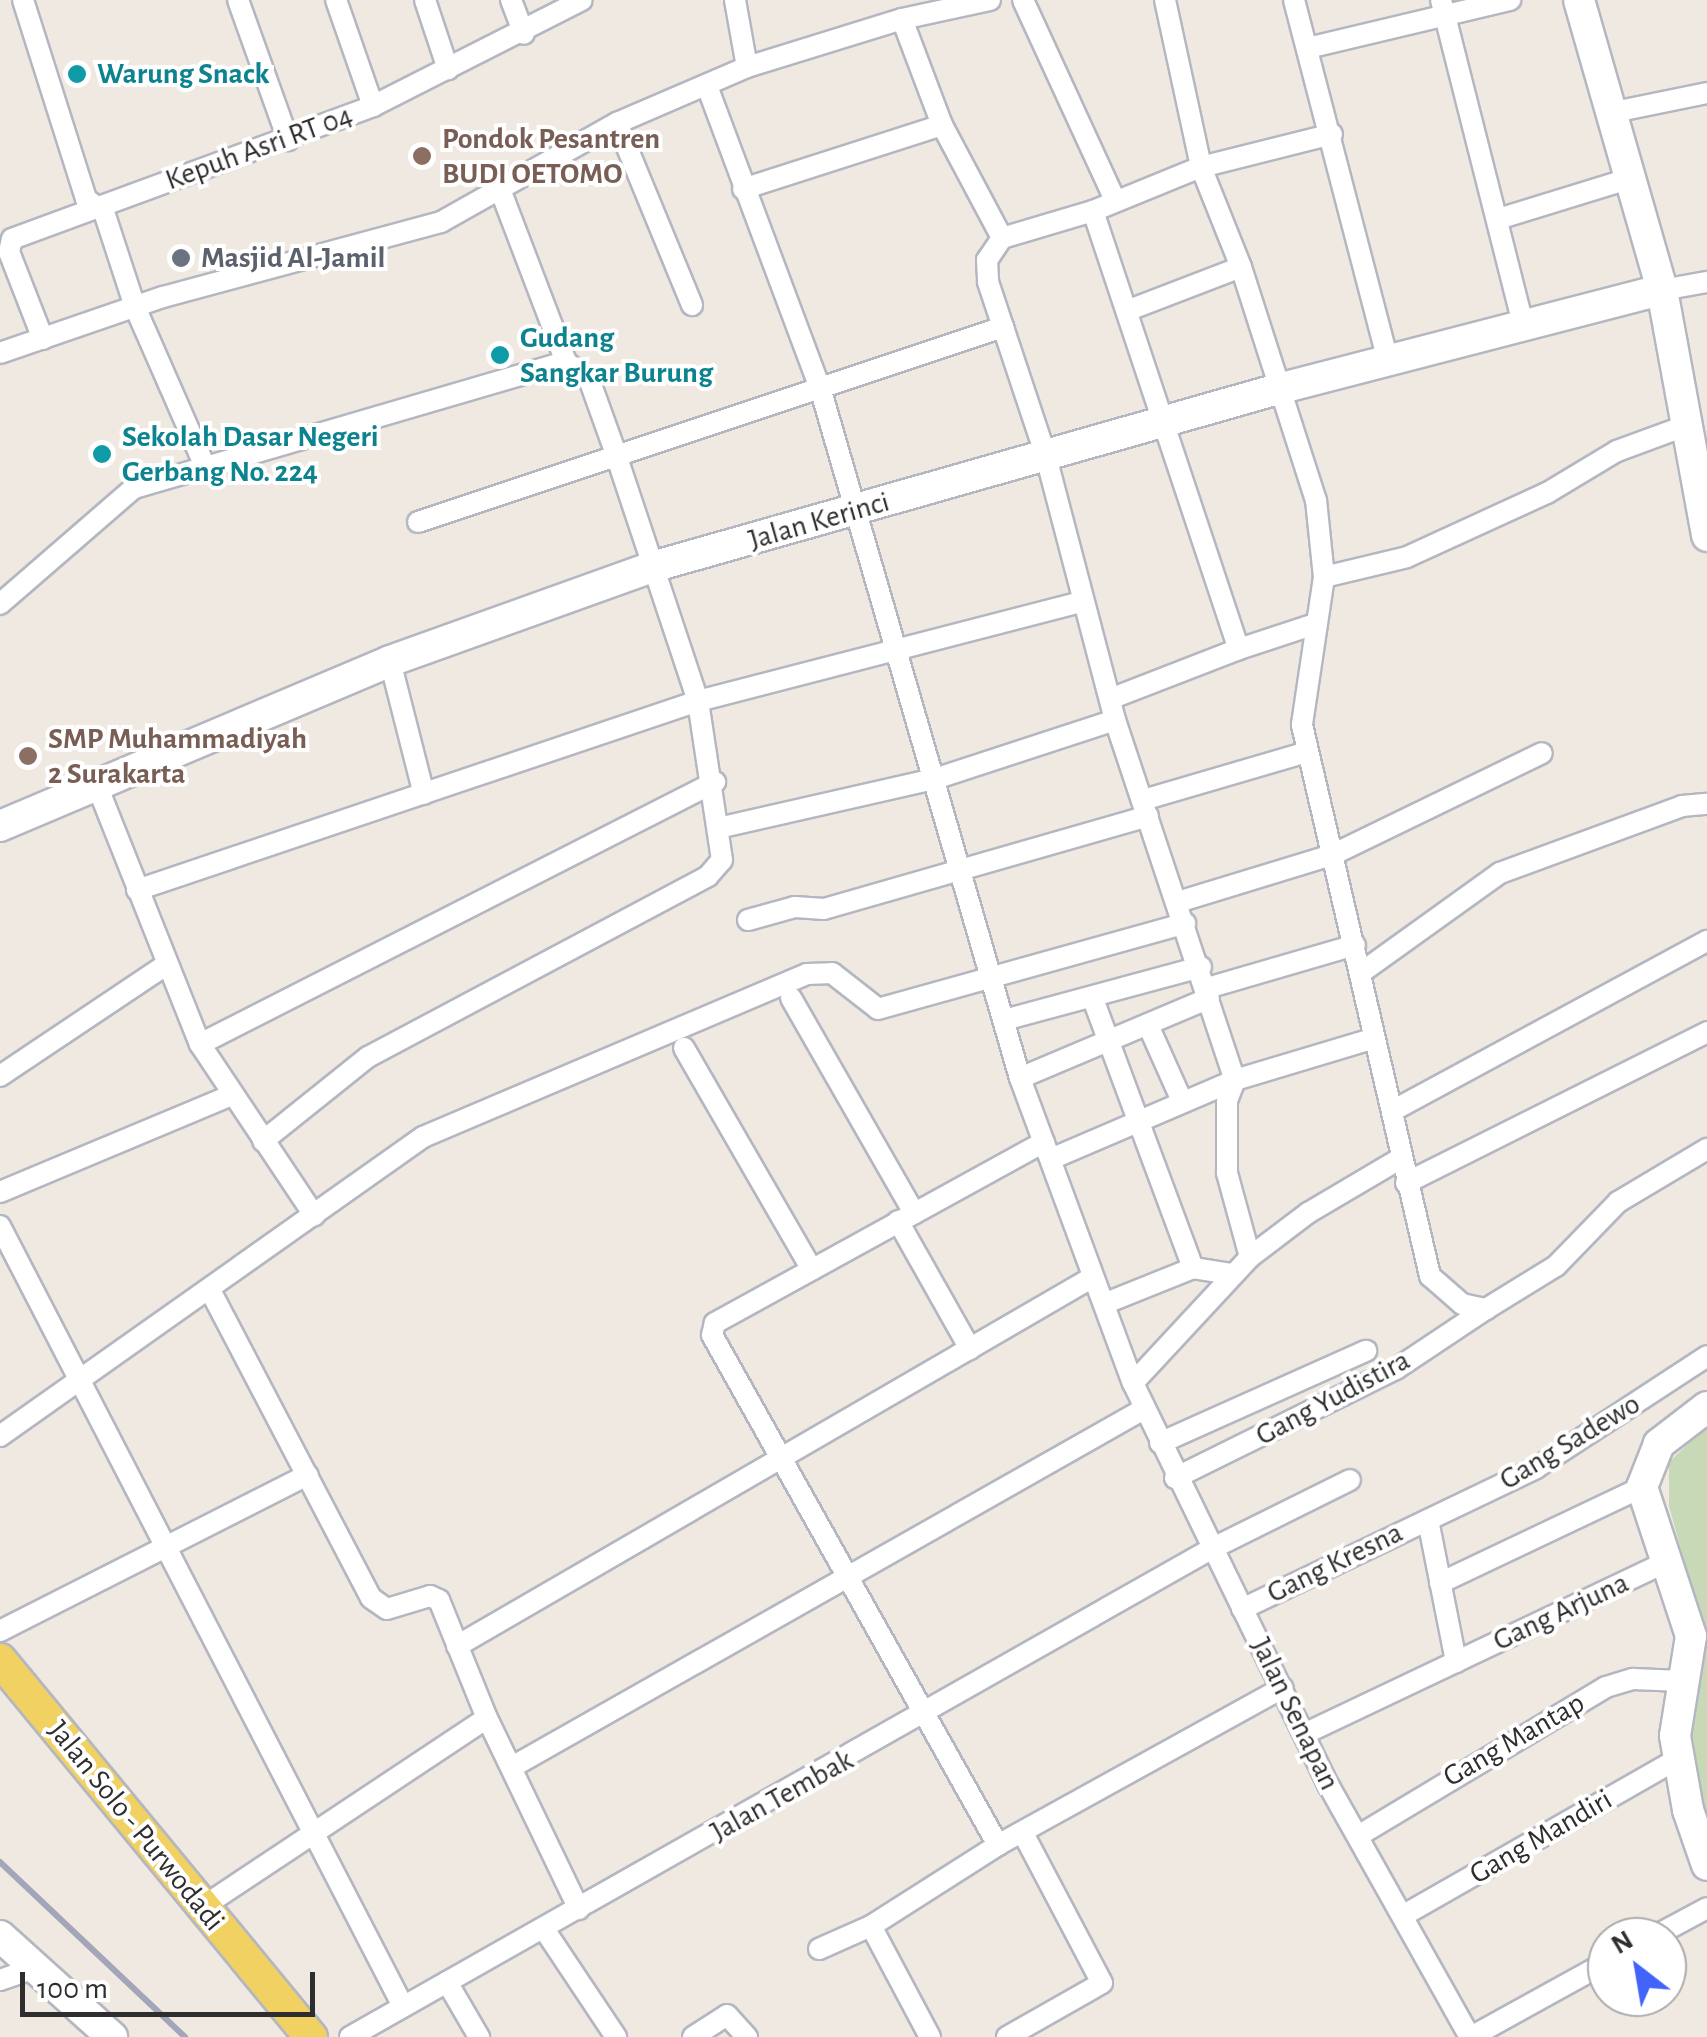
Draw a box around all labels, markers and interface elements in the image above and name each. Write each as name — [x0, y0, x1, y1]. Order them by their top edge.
place label: Warung Snack — [97, 56, 269, 92]
marker: Warung Snack — [66, 63, 88, 85]
street label: Kepuh Asri RT 04 — [161, 97, 357, 199]
place label: Pondok Pesantren BUDI OETOMO — [442, 121, 660, 192]
marker: Pondok Pesantren BUDI OETOMO — [411, 145, 433, 167]
place label: Masjid Al-Jamil — [201, 240, 385, 276]
marker: Masjid Al-Jamil — [170, 247, 192, 269]
place label: Gudang Sangkar Burung — [520, 320, 713, 390]
marker: Gudang Sangkar Burung — [489, 344, 511, 366]
place label: Sekolah Dasar Negeri Gerbang No. 224 — [122, 419, 379, 490]
marker: Sekolah Dasar Negeri Gerbang No. 224 — [91, 443, 113, 465]
street label: Jalan Kerinci — [744, 484, 894, 558]
place label: SMP Muhammadiyah 2 Surakarta — [48, 721, 307, 792]
marker: SMP Muhammadiyah 2 Surakarta — [17, 745, 39, 767]
street label: Gang Yudistira — [1250, 1342, 1416, 1454]
street label: Gang Sadewo — [1493, 1386, 1647, 1498]
street label: Gang Kresna — [1261, 1515, 1409, 1611]
street label: Gang Arjuna — [1488, 1565, 1634, 1659]
street label: Jalan Senapan — [1243, 1632, 1347, 1796]
street label: Gang Mantap — [1437, 1685, 1591, 1795]
street label: Jalan Solo - Purwodadi — [40, 1713, 232, 1939]
street label: Jalan Tembak — [704, 1742, 860, 1850]
street label: Gang Mandiri — [1463, 1782, 1619, 1892]
north arrow — [1587, 1917, 1687, 2017]
text: N — [1607, 1926, 1638, 1960]
scale bar — [25, 1952, 320, 2014]
text: 100 m — [37, 1974, 108, 2004]

